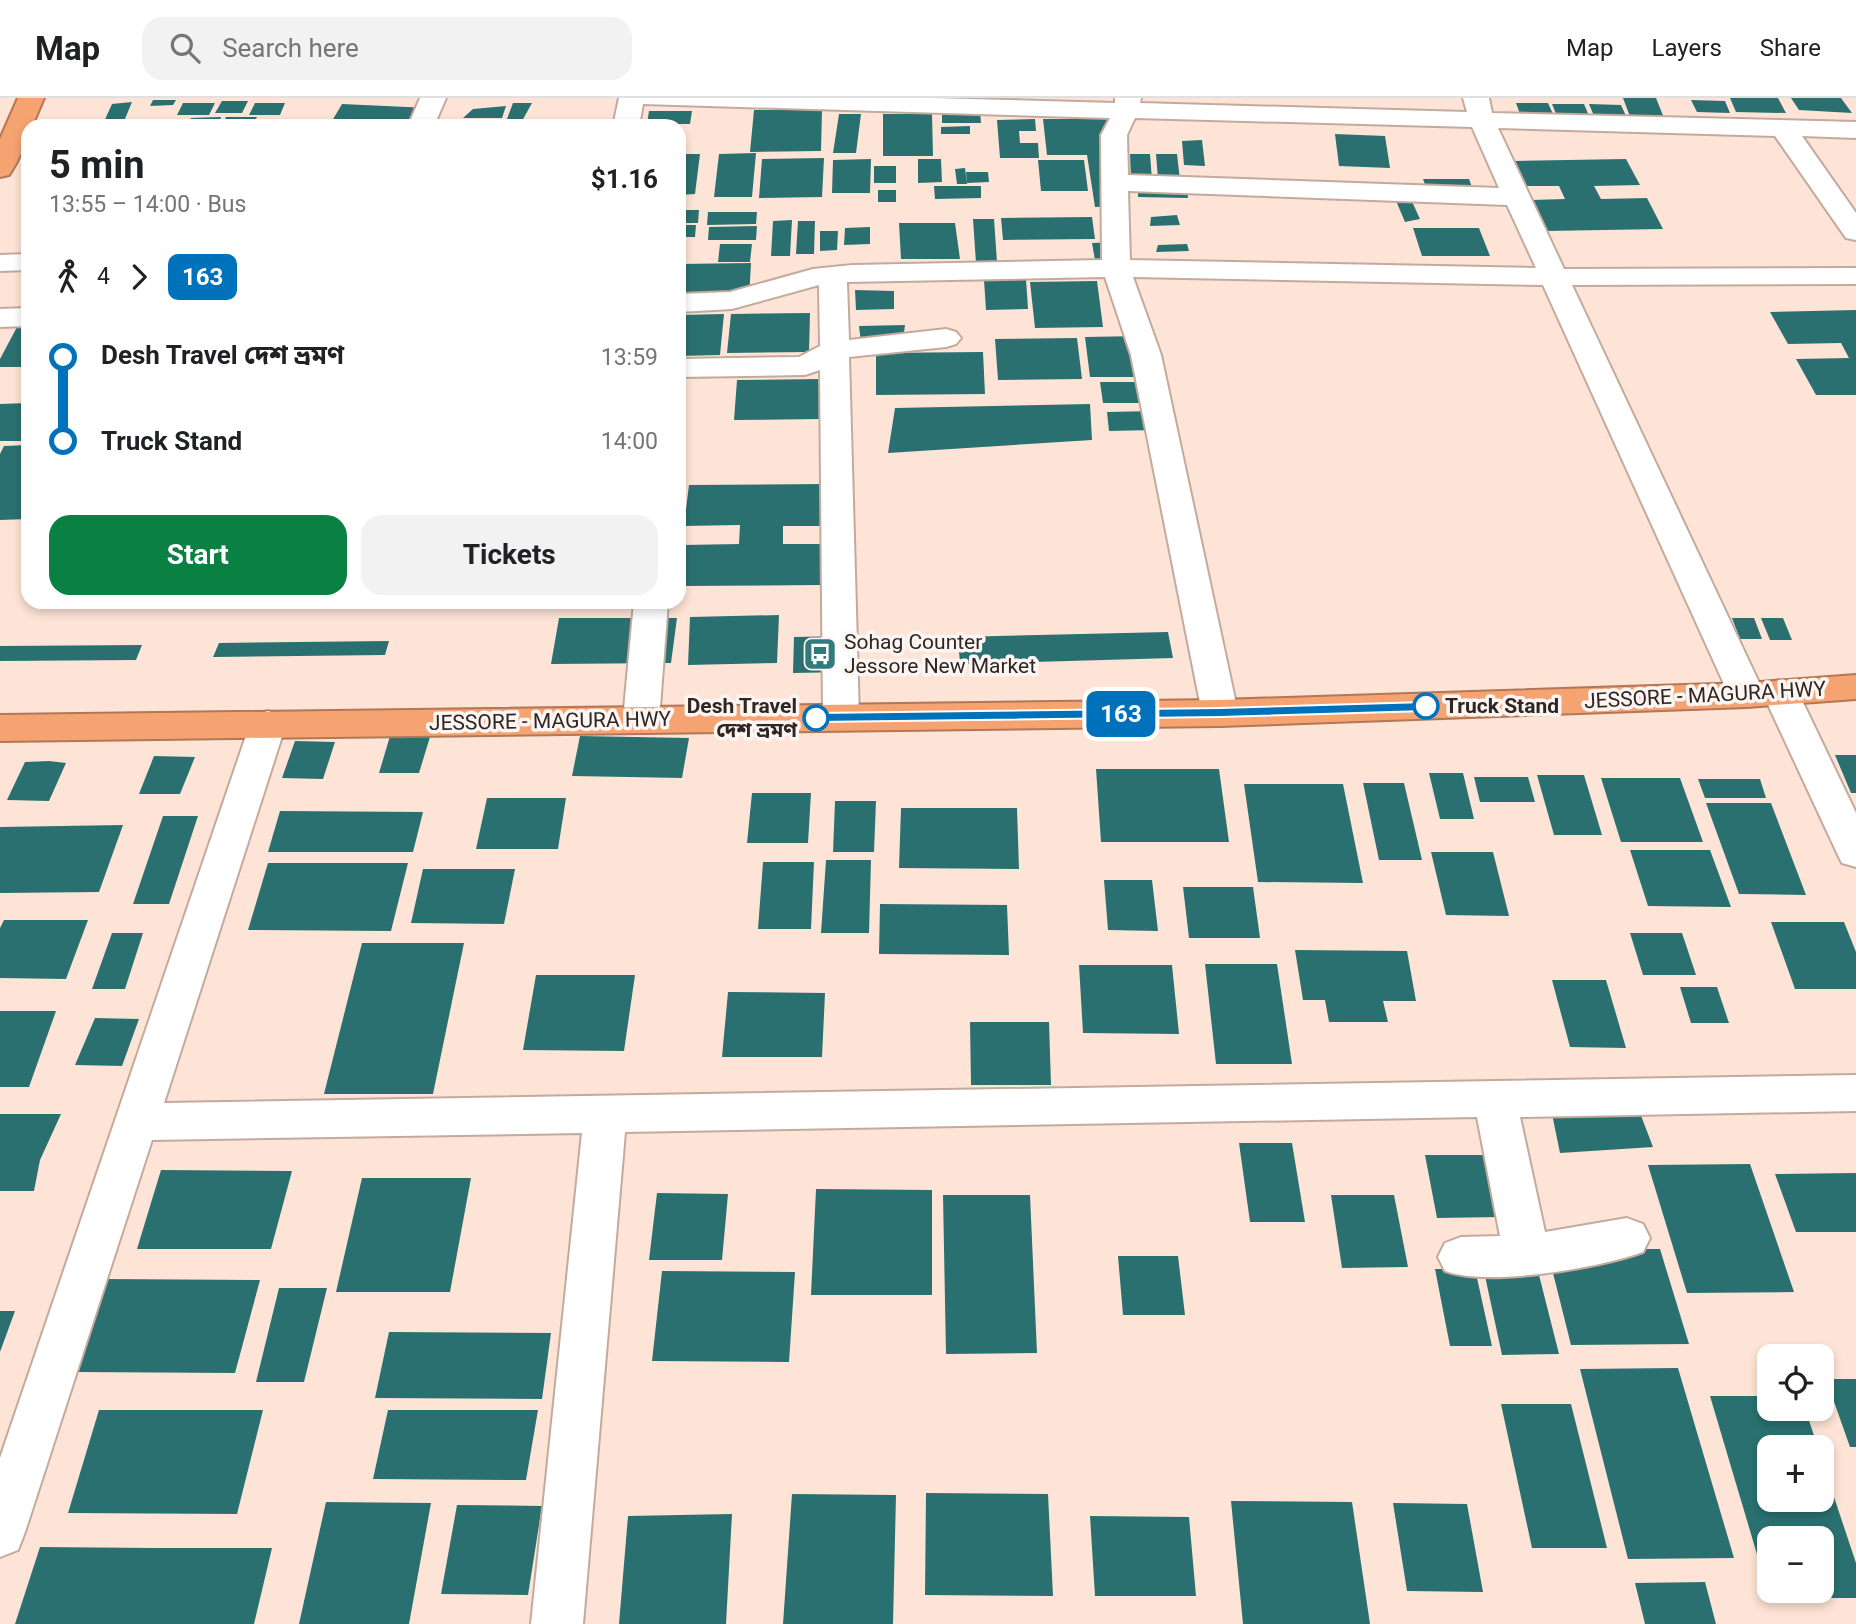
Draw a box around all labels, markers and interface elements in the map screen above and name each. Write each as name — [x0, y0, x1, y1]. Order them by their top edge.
search box — [142, 17, 632, 80]
text: Map — [35, 29, 100, 68]
icon: search — [166, 29, 204, 67]
text: Search here — [222, 33, 359, 63]
text: Map — [1566, 34, 1614, 62]
text: Layers — [1652, 34, 1722, 62]
text: Share — [1760, 34, 1821, 62]
text: 5 min — [49, 143, 145, 187]
text: $1.16 — [591, 164, 658, 194]
text: 13:55 – 14:00 · Bus — [49, 191, 246, 218]
icon: walk — [49, 258, 87, 296]
icon: forward — [120, 258, 158, 296]
text: 4 — [97, 263, 110, 290]
text: 163 — [182, 263, 223, 291]
text: Desh Travel দেশ ভ্রমণ — [101, 340, 344, 370]
text: 13:59 — [601, 344, 658, 371]
text: Truck Stand — [101, 426, 242, 456]
text: 14:00 — [601, 428, 658, 455]
button: Start — [49, 515, 347, 595]
button: Tickets — [361, 515, 658, 595]
place label: Sohag Counter Jessore New Market — [844, 630, 1036, 678]
bus stop icon: Sohag Counter Jessore New Market — [801, 635, 839, 673]
street label: JESSORE - MAGURA HWY — [1583, 677, 1827, 713]
line badge: 163 — [1081, 691, 1161, 737]
marker: Truck Stand — [1413, 693, 1439, 719]
place label: Desh Travel দেশ ভ্রমণ — [687, 694, 797, 742]
place label: Truck Stand — [1445, 694, 1559, 718]
text: 163 — [1100, 700, 1142, 728]
marker: Desh Travel দেশ ভ্রমণ — [803, 705, 829, 731]
street label: JESSORE - MAGURA HWY — [429, 707, 672, 735]
map controls — [1757, 1344, 1834, 1603]
button: locate — [1757, 1344, 1834, 1421]
button: + — [1757, 1435, 1834, 1512]
button: − — [1757, 1526, 1834, 1603]

